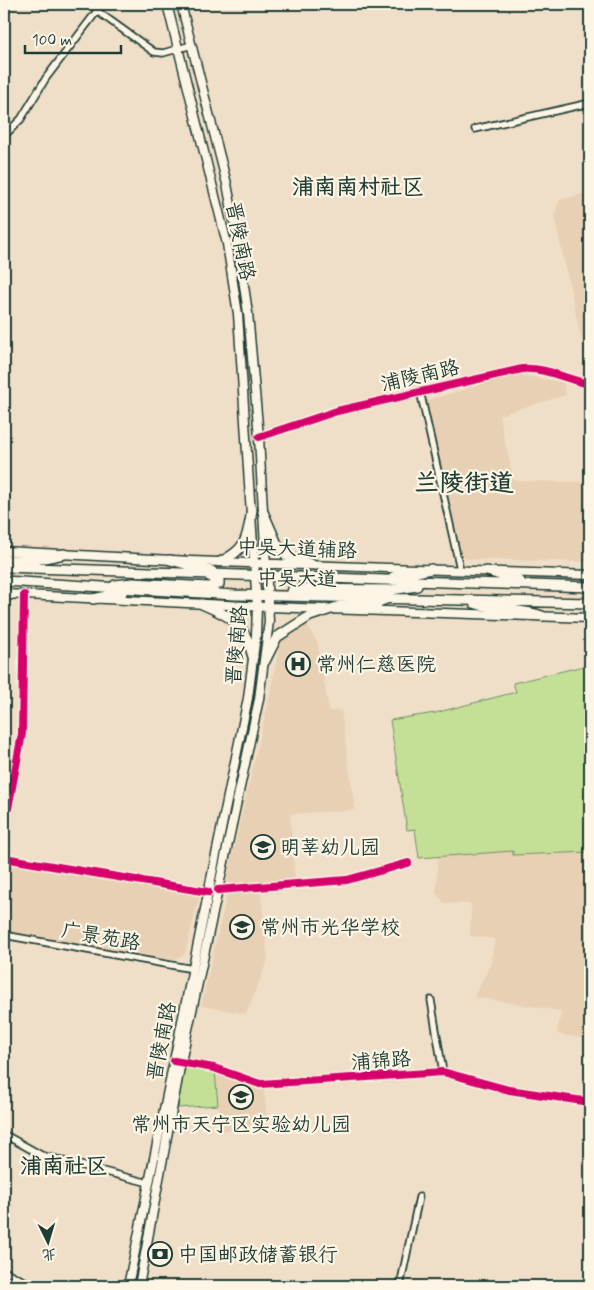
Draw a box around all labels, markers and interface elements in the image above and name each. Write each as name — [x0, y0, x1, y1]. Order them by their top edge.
scale bar — [25, 22, 121, 54]
text: 100 m — [32, 31, 72, 51]
district label: 浦南南村社区 — [292, 174, 424, 202]
street label: 晋陵南路 — [219, 199, 261, 284]
street label: 浦陵南路 — [378, 354, 463, 399]
district label: 兰陵街道 — [414, 468, 514, 501]
street label: 中吴大道辅路 — [237, 534, 358, 565]
street label: 中吴大道 — [257, 565, 337, 594]
street label: 晋陵南路 — [221, 603, 255, 686]
hospital icon: 常州仁慈医院 — [285, 651, 311, 677]
place label: 常州仁慈医院 — [316, 652, 436, 679]
school or university icon: 明莘幼儿园 — [250, 834, 276, 860]
place label: 明莘幼儿园 — [280, 835, 380, 862]
school or university icon: 常州市光华学校 — [229, 914, 255, 940]
place label: 常州市光华学校 — [260, 915, 400, 942]
street label: 广景苑路 — [59, 917, 143, 958]
street label: 晋陵南路 — [142, 998, 184, 1083]
street label: 浦锦路 — [350, 1046, 413, 1077]
school or university icon: 常州市天宁区实验幼儿园 — [228, 1084, 254, 1110]
place label: 常州市天宁区实验幼儿园 — [131, 1112, 351, 1139]
district label: 浦南社区 — [20, 1153, 108, 1181]
north arrow — [22, 1218, 72, 1268]
bank icon: 中国邮政储蓄银行 — [147, 1241, 173, 1267]
place label: 中国邮政储蓄银行 — [178, 1242, 338, 1269]
text: 北 — [41, 1244, 57, 1264]

